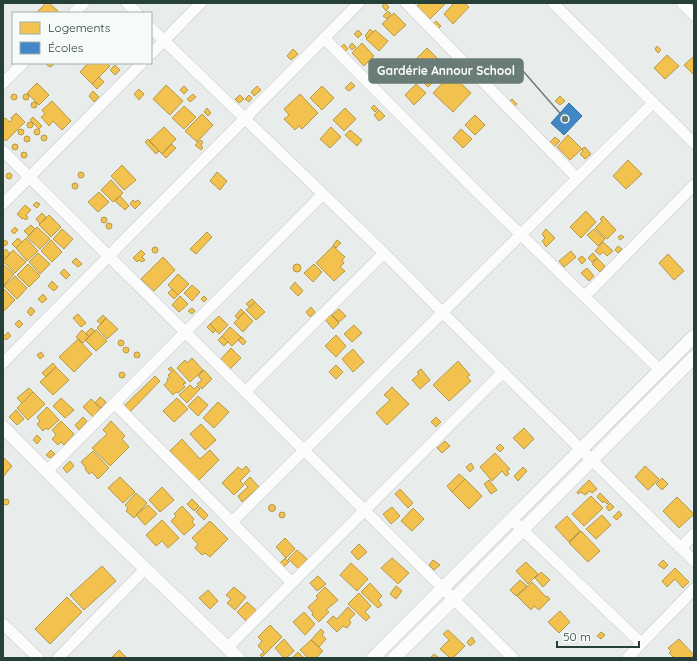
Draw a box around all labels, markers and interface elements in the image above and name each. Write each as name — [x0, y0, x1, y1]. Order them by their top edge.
legend — [12, 12, 152, 64]
text: Logements — [48, 20, 111, 35]
text: Écoles — [48, 40, 84, 55]
callout: Gardérie Annour School — [369, 59, 523, 83]
text: Gardérie Annour School — [377, 63, 515, 78]
scale bar — [557, 623, 639, 649]
text: 50 m — [563, 629, 591, 644]

